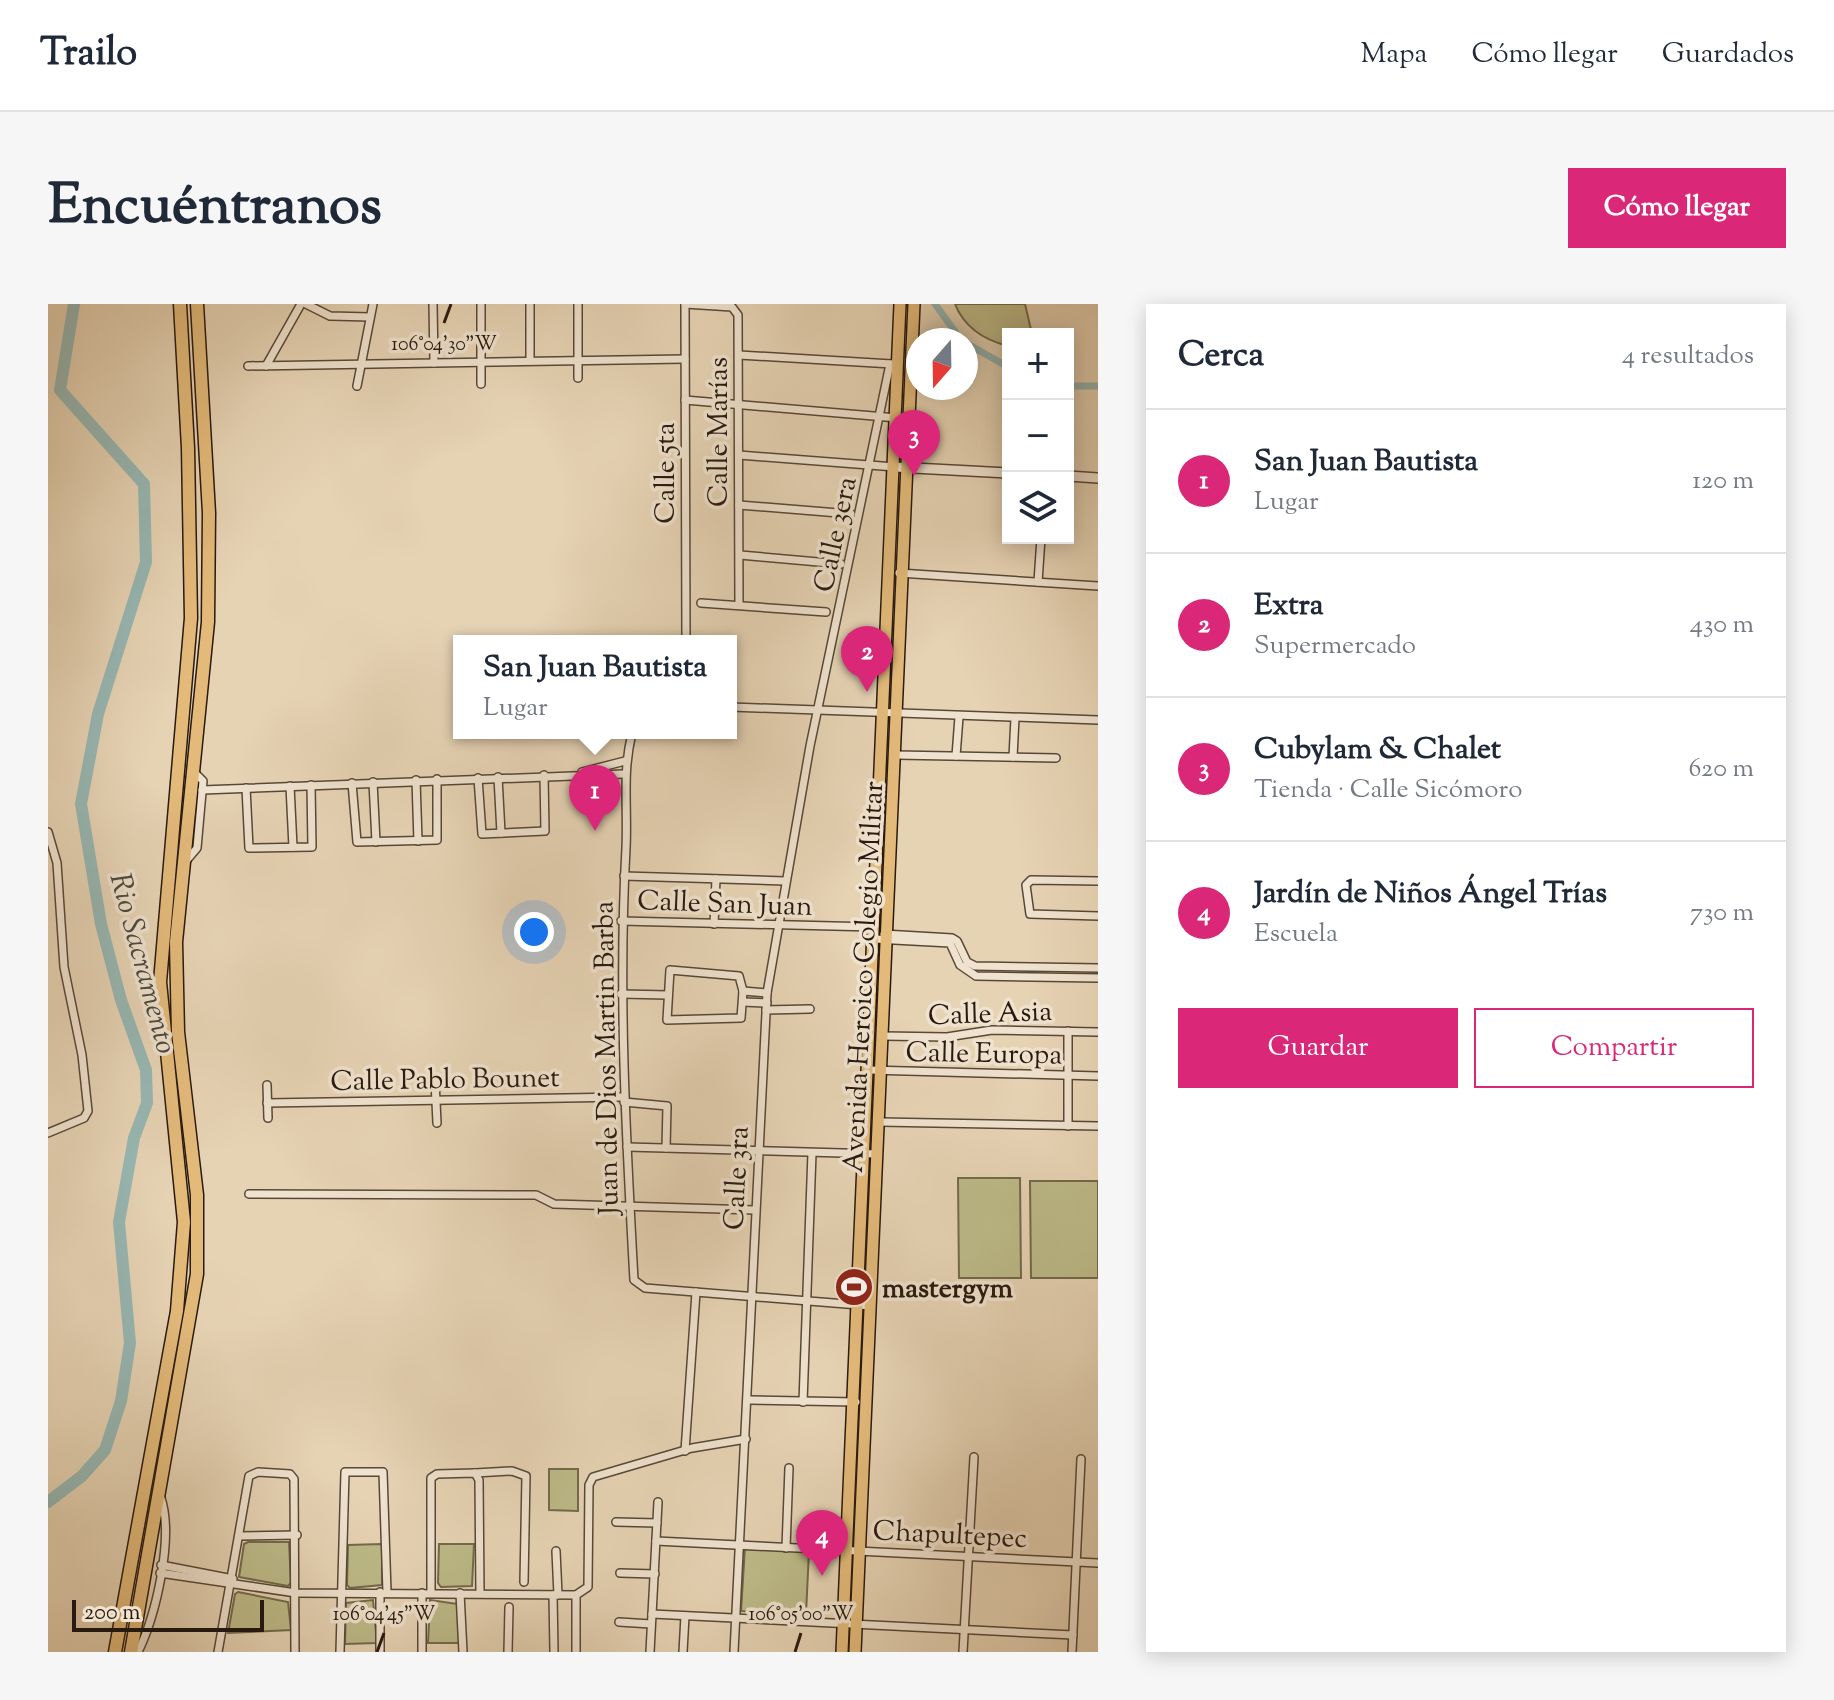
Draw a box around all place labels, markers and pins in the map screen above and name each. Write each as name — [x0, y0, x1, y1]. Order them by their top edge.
pin: 3 — [888, 410, 940, 476]
pin: 2 — [841, 626, 893, 692]
pin: 1 — [569, 765, 621, 831]
sports icon: mastergym — [833, 1266, 875, 1308]
place label: mastergym — [882, 1270, 1014, 1310]
pin: 4 — [796, 1510, 848, 1576]

